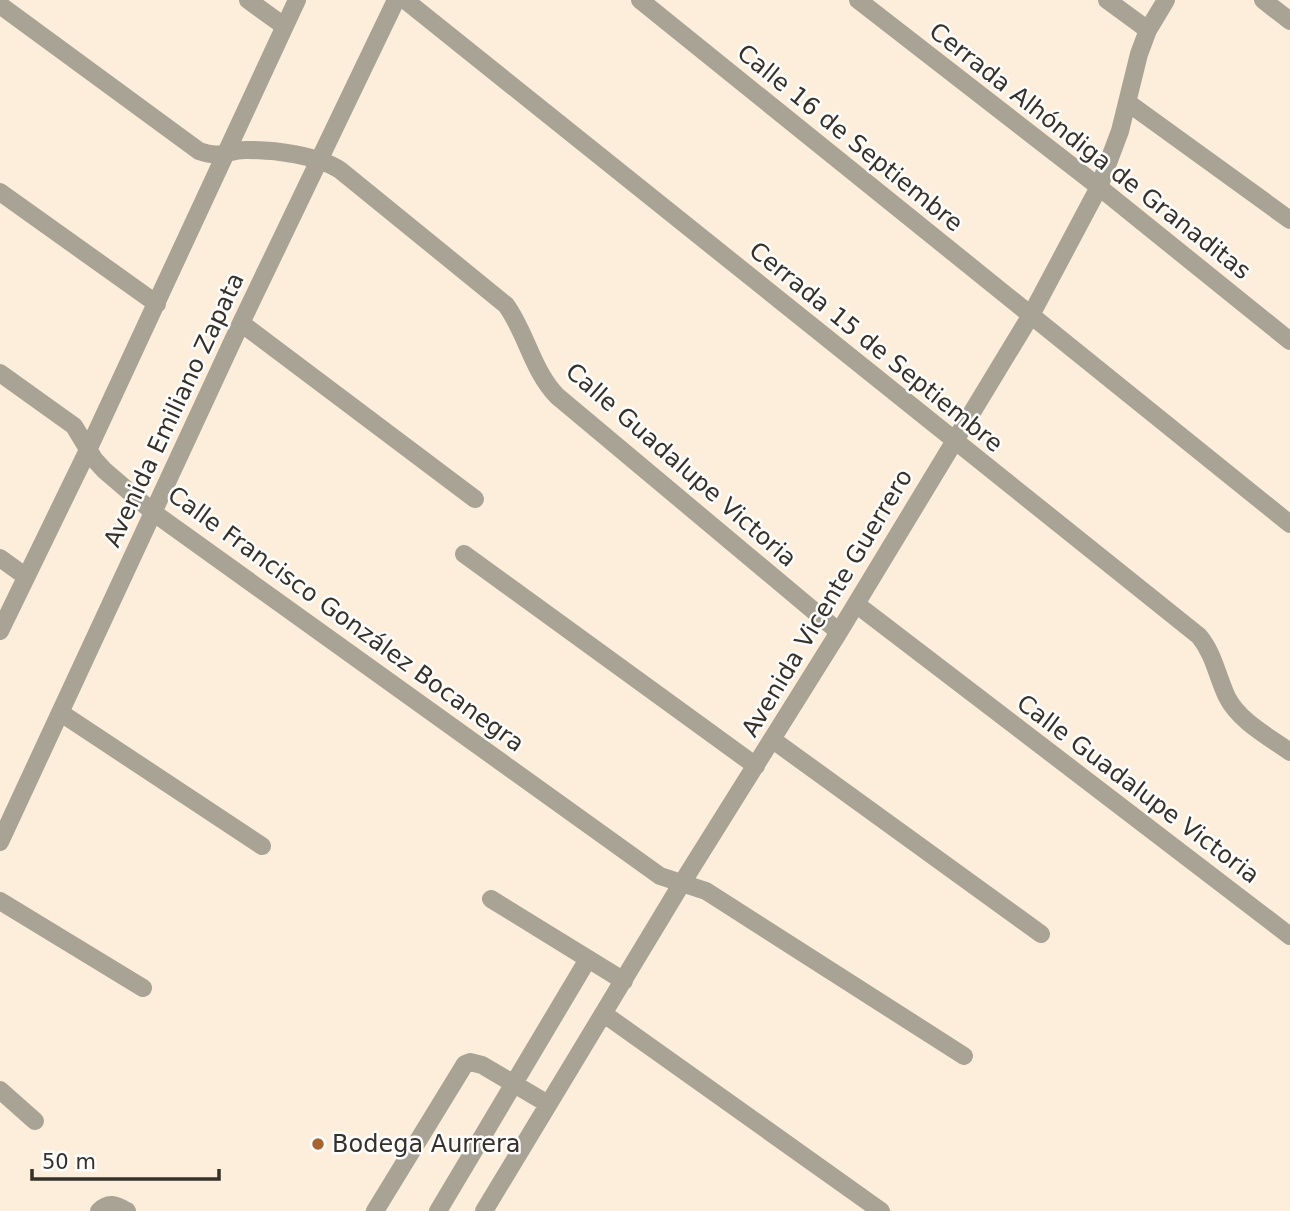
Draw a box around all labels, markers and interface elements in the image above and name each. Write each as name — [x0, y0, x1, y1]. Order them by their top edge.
street label: Cerrada Alhóndiga de Granaditas — [924, 17, 1256, 285]
street label: Calle 16 de Septiembre — [732, 38, 968, 238]
street label: Cerrada 15 de Septiembre — [744, 236, 1008, 458]
street label: Avenida Emiliano Zapata — [98, 268, 250, 552]
street label: Calle Guadalupe Victoria — [560, 357, 802, 573]
street label: Avenida Vicente Guerrero — [736, 464, 918, 742]
street label: Calle Francisco González Bocanegra — [163, 480, 529, 758]
street label: Calle Guadalupe Victoria — [1011, 689, 1265, 889]
place label: Bodega Aurrera — [332, 1130, 520, 1158]
marker: Bodega Aurrera — [310, 1136, 326, 1152]
scale bar — [32, 1138, 219, 1182]
text: 50 m — [42, 1150, 96, 1174]

